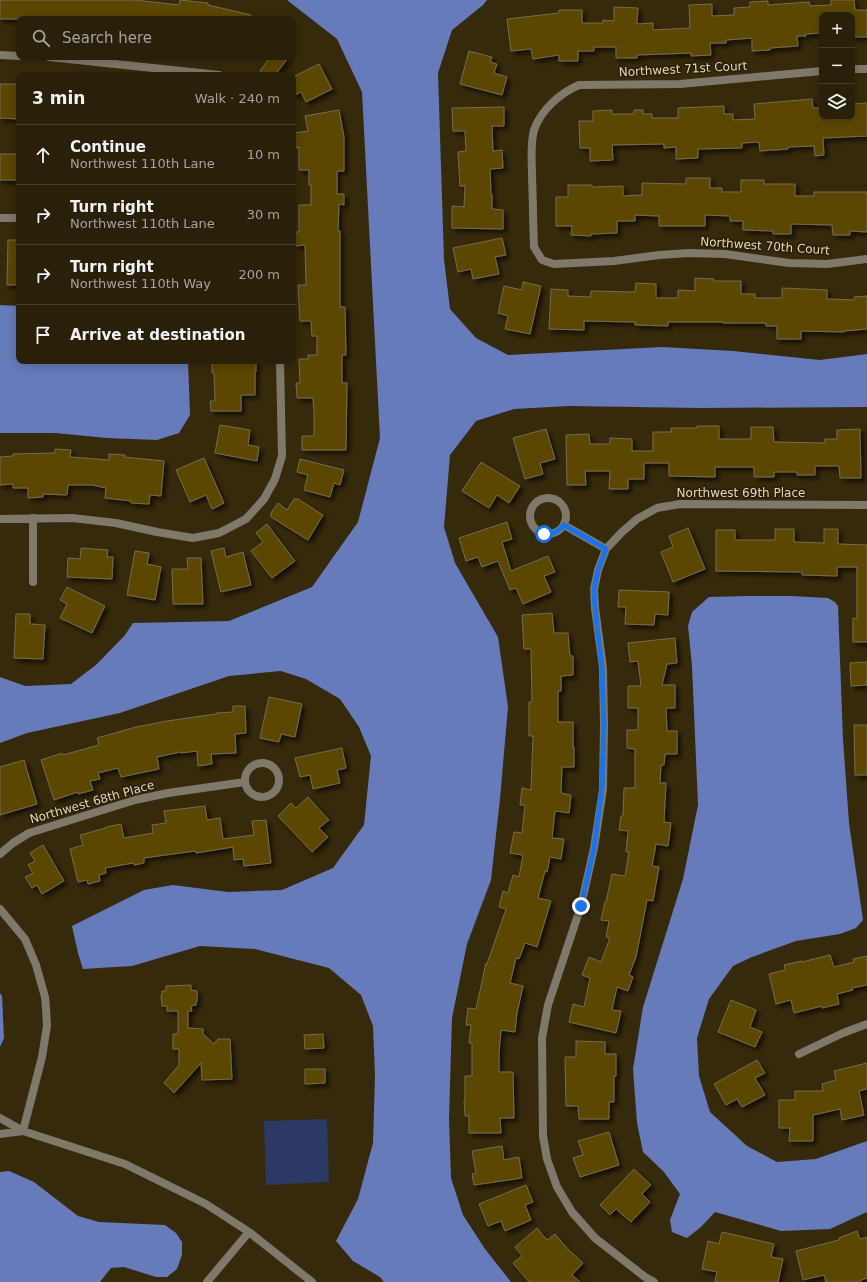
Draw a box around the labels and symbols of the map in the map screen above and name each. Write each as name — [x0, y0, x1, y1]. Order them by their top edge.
street label: Northwest 71st Court — [618, 59, 748, 79]
street label: Northwest 70th Court — [700, 234, 831, 258]
street label: Northwest 69th Place — [677, 486, 805, 500]
route start — [535, 525, 553, 543]
street label: Northwest 68th Place — [28, 778, 156, 826]
route end — [572, 897, 590, 915]

